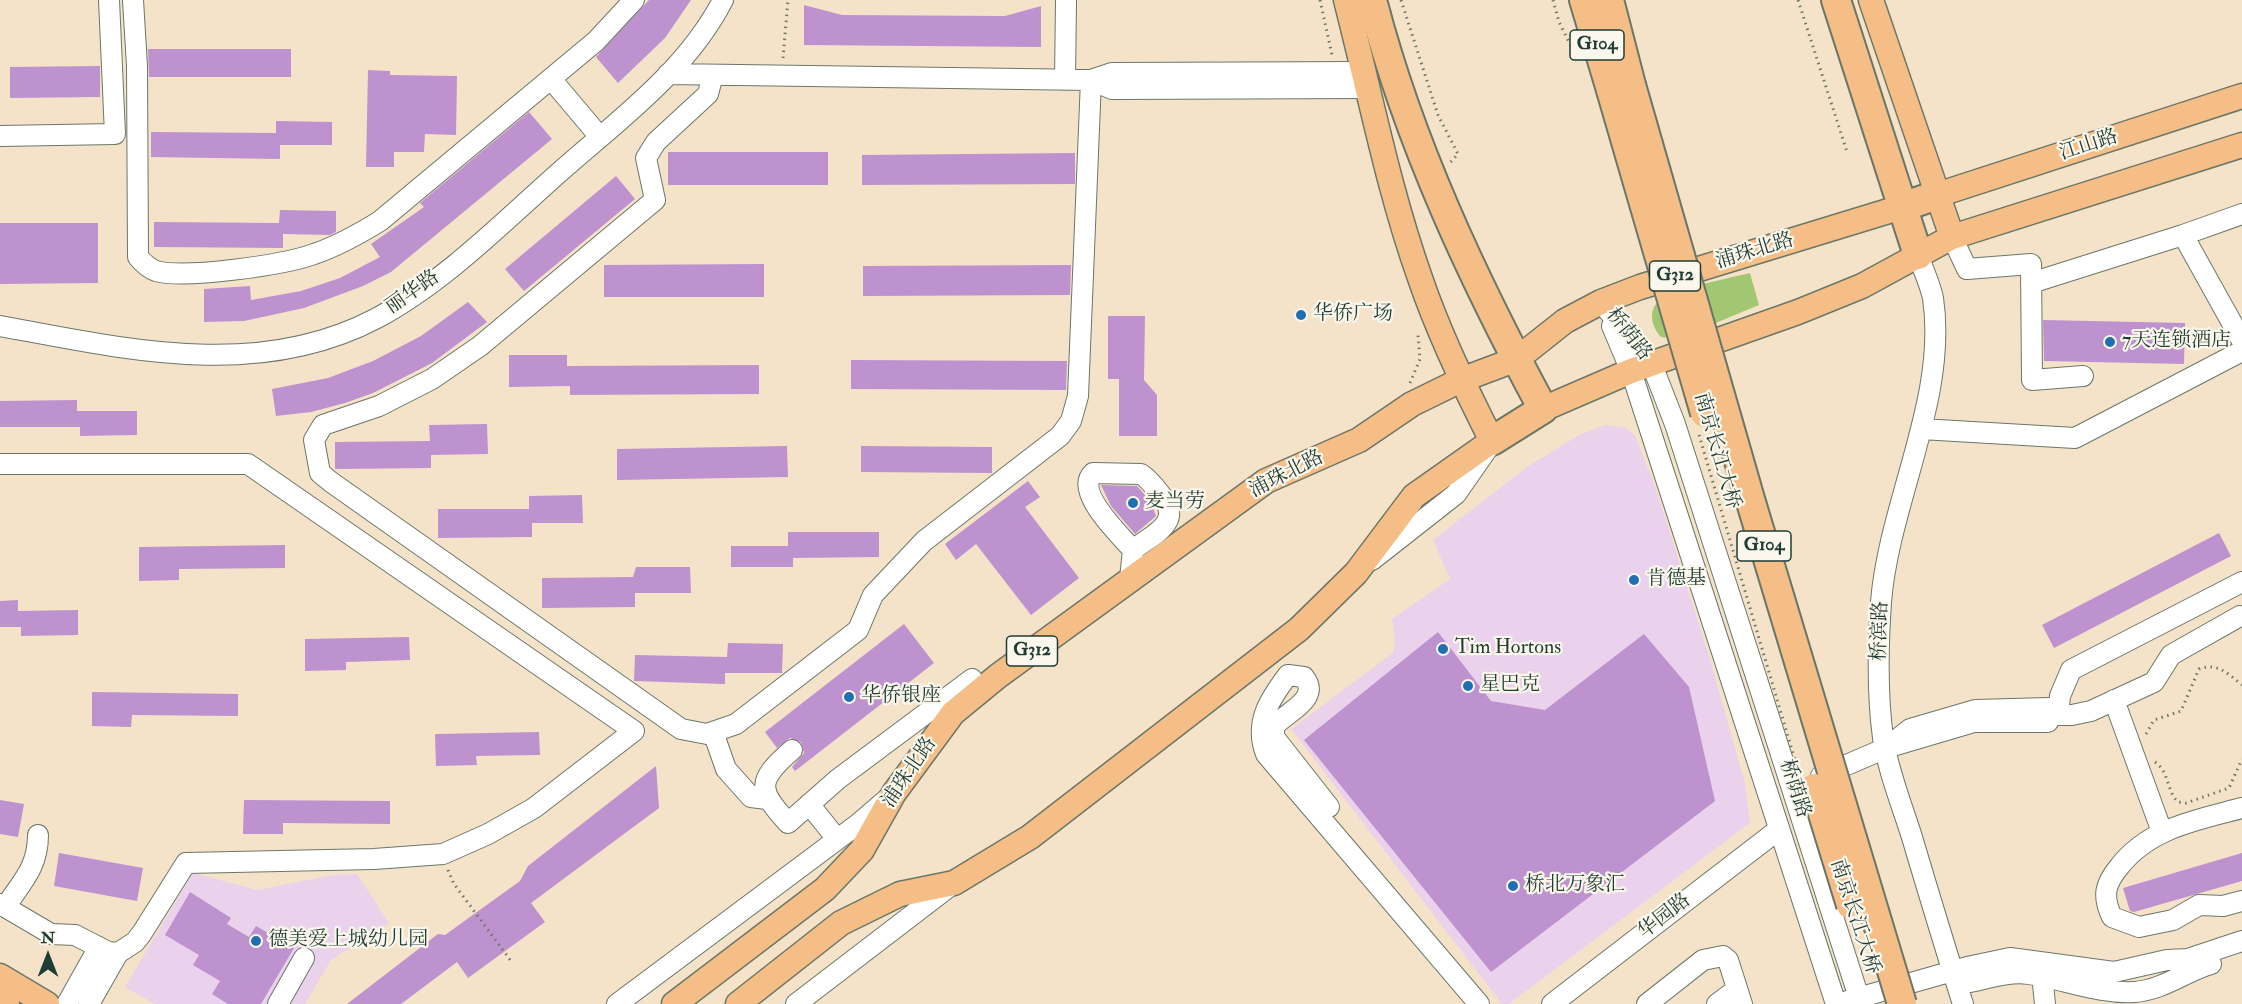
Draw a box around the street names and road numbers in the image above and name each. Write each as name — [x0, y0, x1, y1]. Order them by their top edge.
road number: G104 — [1570, 30, 1624, 60]
street label: 江山路 — [2057, 125, 2121, 167]
street label: 浦珠北路 — [1713, 229, 1797, 275]
road number: G312 — [1650, 261, 1700, 291]
street label: 丽华路 — [382, 266, 444, 320]
street label: 桥荫路 — [1600, 304, 1656, 366]
street label: 南京长江大桥 — [1688, 390, 1744, 512]
street label: 浦珠北路 — [1246, 446, 1328, 504]
road number: G104 — [1737, 531, 1791, 561]
street label: 桥滨路 — [1868, 601, 1894, 661]
road number: G312 — [1006, 636, 1058, 666]
street label: 浦珠北路 — [878, 733, 942, 813]
street label: 桥荫路 — [1773, 757, 1815, 821]
street label: 南京长江大桥 — [1824, 856, 1884, 978]
street label: 华园路 — [1634, 889, 1696, 945]

